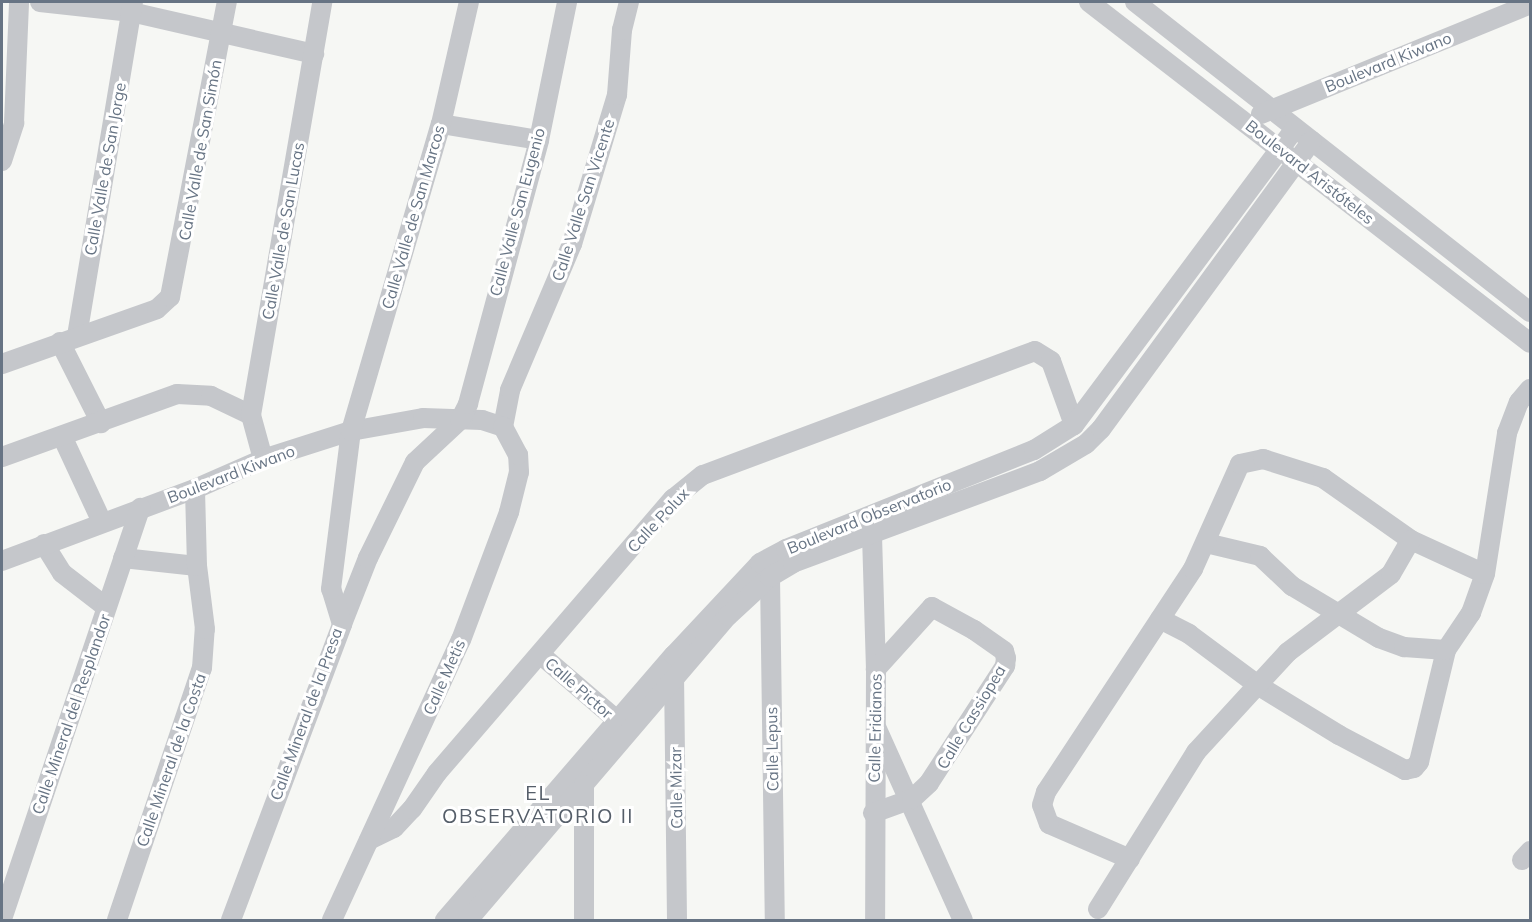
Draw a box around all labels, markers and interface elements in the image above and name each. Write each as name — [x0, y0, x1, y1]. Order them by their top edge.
street label: Boulevard Kiwano — [1322, 28, 1454, 96]
street label: Calle Valle de San Simón — [175, 58, 225, 242]
street label: Calle Valle de San Jorge — [80, 81, 130, 257]
street label: Boulevard Aristóteles — [1242, 116, 1378, 228]
street label: Calle Valle San Vicente — [548, 117, 618, 283]
street label: Calle Valle de San Marcos — [378, 123, 448, 311]
street label: Calle Valle San Eugenio — [485, 126, 549, 298]
street label: Calle Valle de San Lucas — [258, 141, 308, 321]
street label: Boulevard Kiwano — [165, 441, 297, 507]
street label: Boulevard Observatorio — [784, 474, 954, 558]
street label: Calle Polux — [623, 484, 693, 556]
street label: Calle Mineral del Resplandor — [28, 611, 114, 817]
street label: Calle Mineral de la Presa — [266, 625, 346, 803]
street label: Calle Metis — [419, 636, 469, 718]
street label: Calle Pictor — [541, 653, 617, 723]
street label: Calle Cassiopea — [932, 662, 1010, 772]
street label: Calle Mineral de la Costa — [132, 671, 210, 849]
street label: Calle Eridianos — [864, 673, 886, 783]
street label: Calle Lepus — [762, 706, 782, 792]
street label: Calle Mizar — [666, 747, 686, 829]
district label: EL OBSERVATORIO II — [442, 780, 634, 827]

